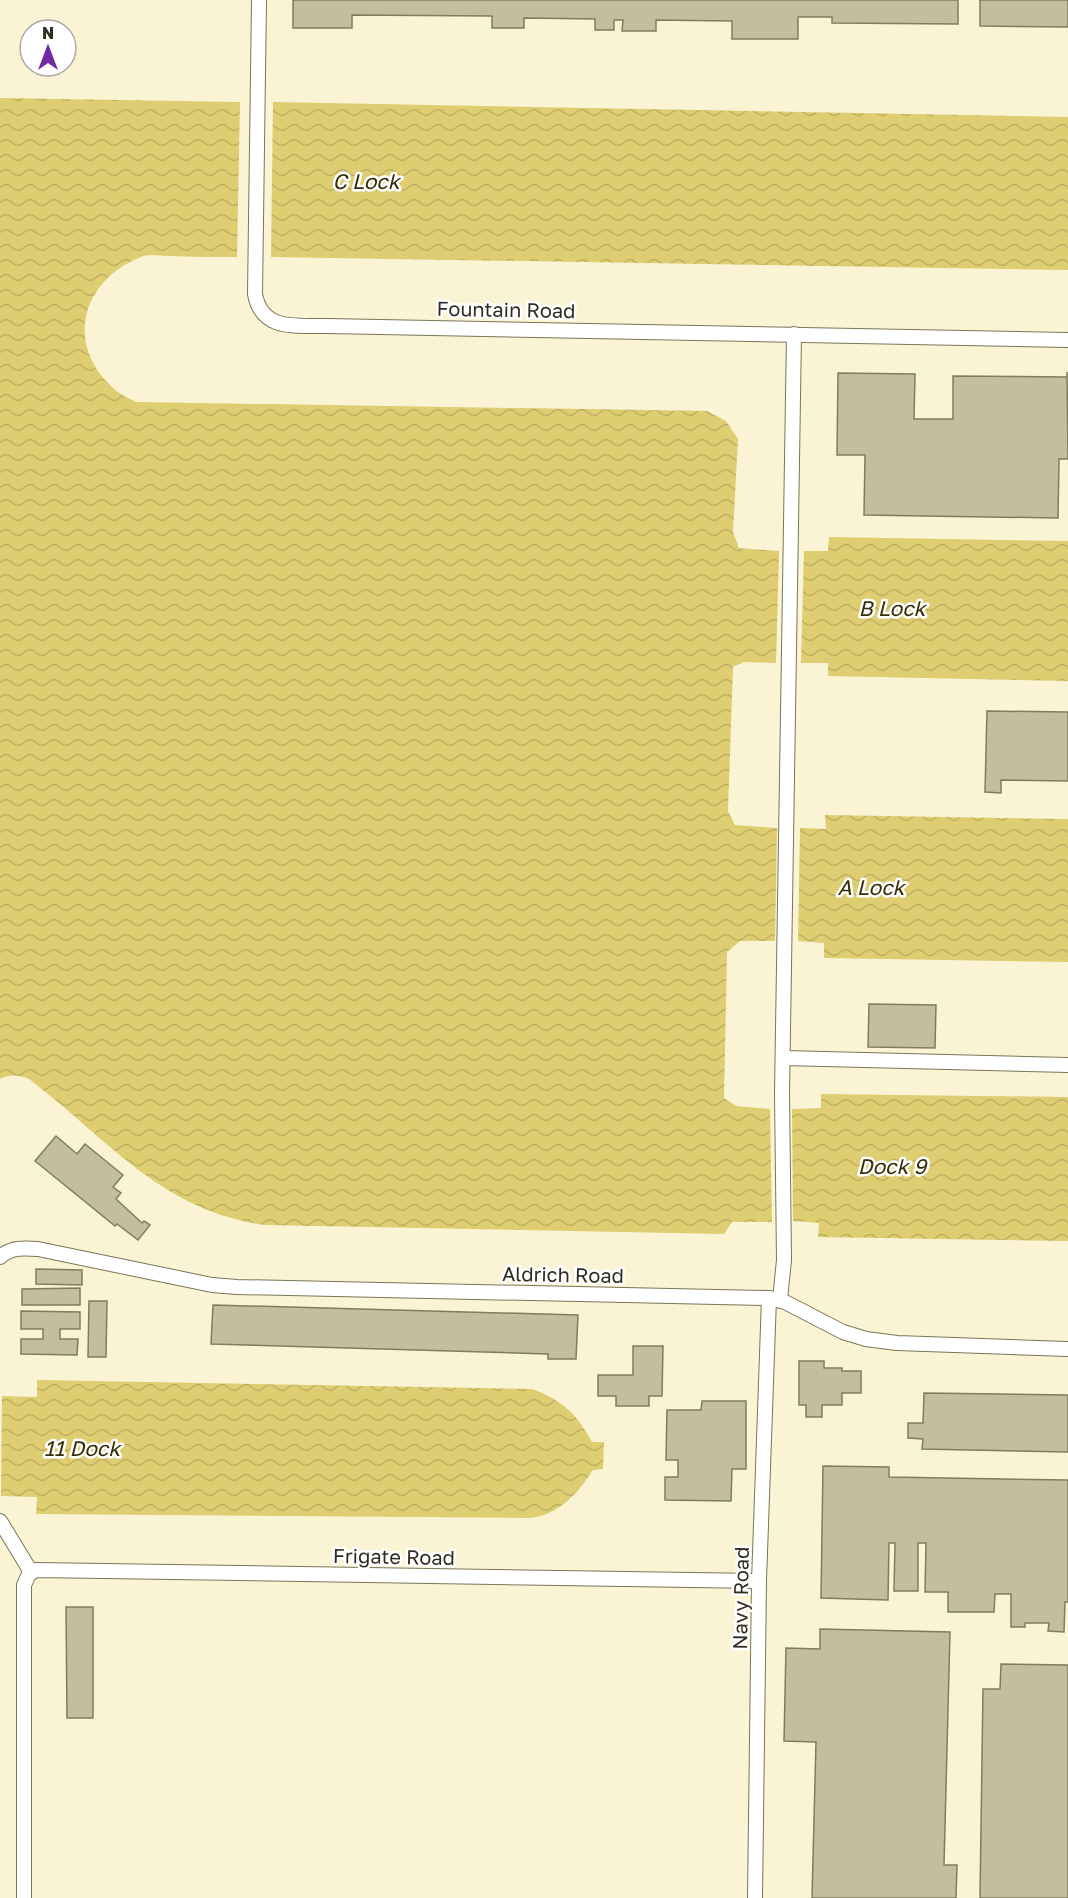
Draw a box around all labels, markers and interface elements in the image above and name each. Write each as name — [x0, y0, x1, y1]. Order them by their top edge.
north arrow — [18, 18, 78, 78]
text: N — [42, 23, 54, 43]
water label: C Lock — [332, 168, 402, 194]
street label: Fountain Road — [436, 296, 576, 322]
water label: B Lock — [859, 595, 928, 621]
water label: A Lock — [838, 874, 907, 900]
water label: Dock 9 — [858, 1153, 929, 1179]
street label: Aldrich Road — [502, 1261, 624, 1287]
water label: 11 Dock — [44, 1435, 122, 1461]
street label: Frigate Road — [333, 1543, 455, 1569]
street label: Navy Road — [727, 1546, 753, 1650]

